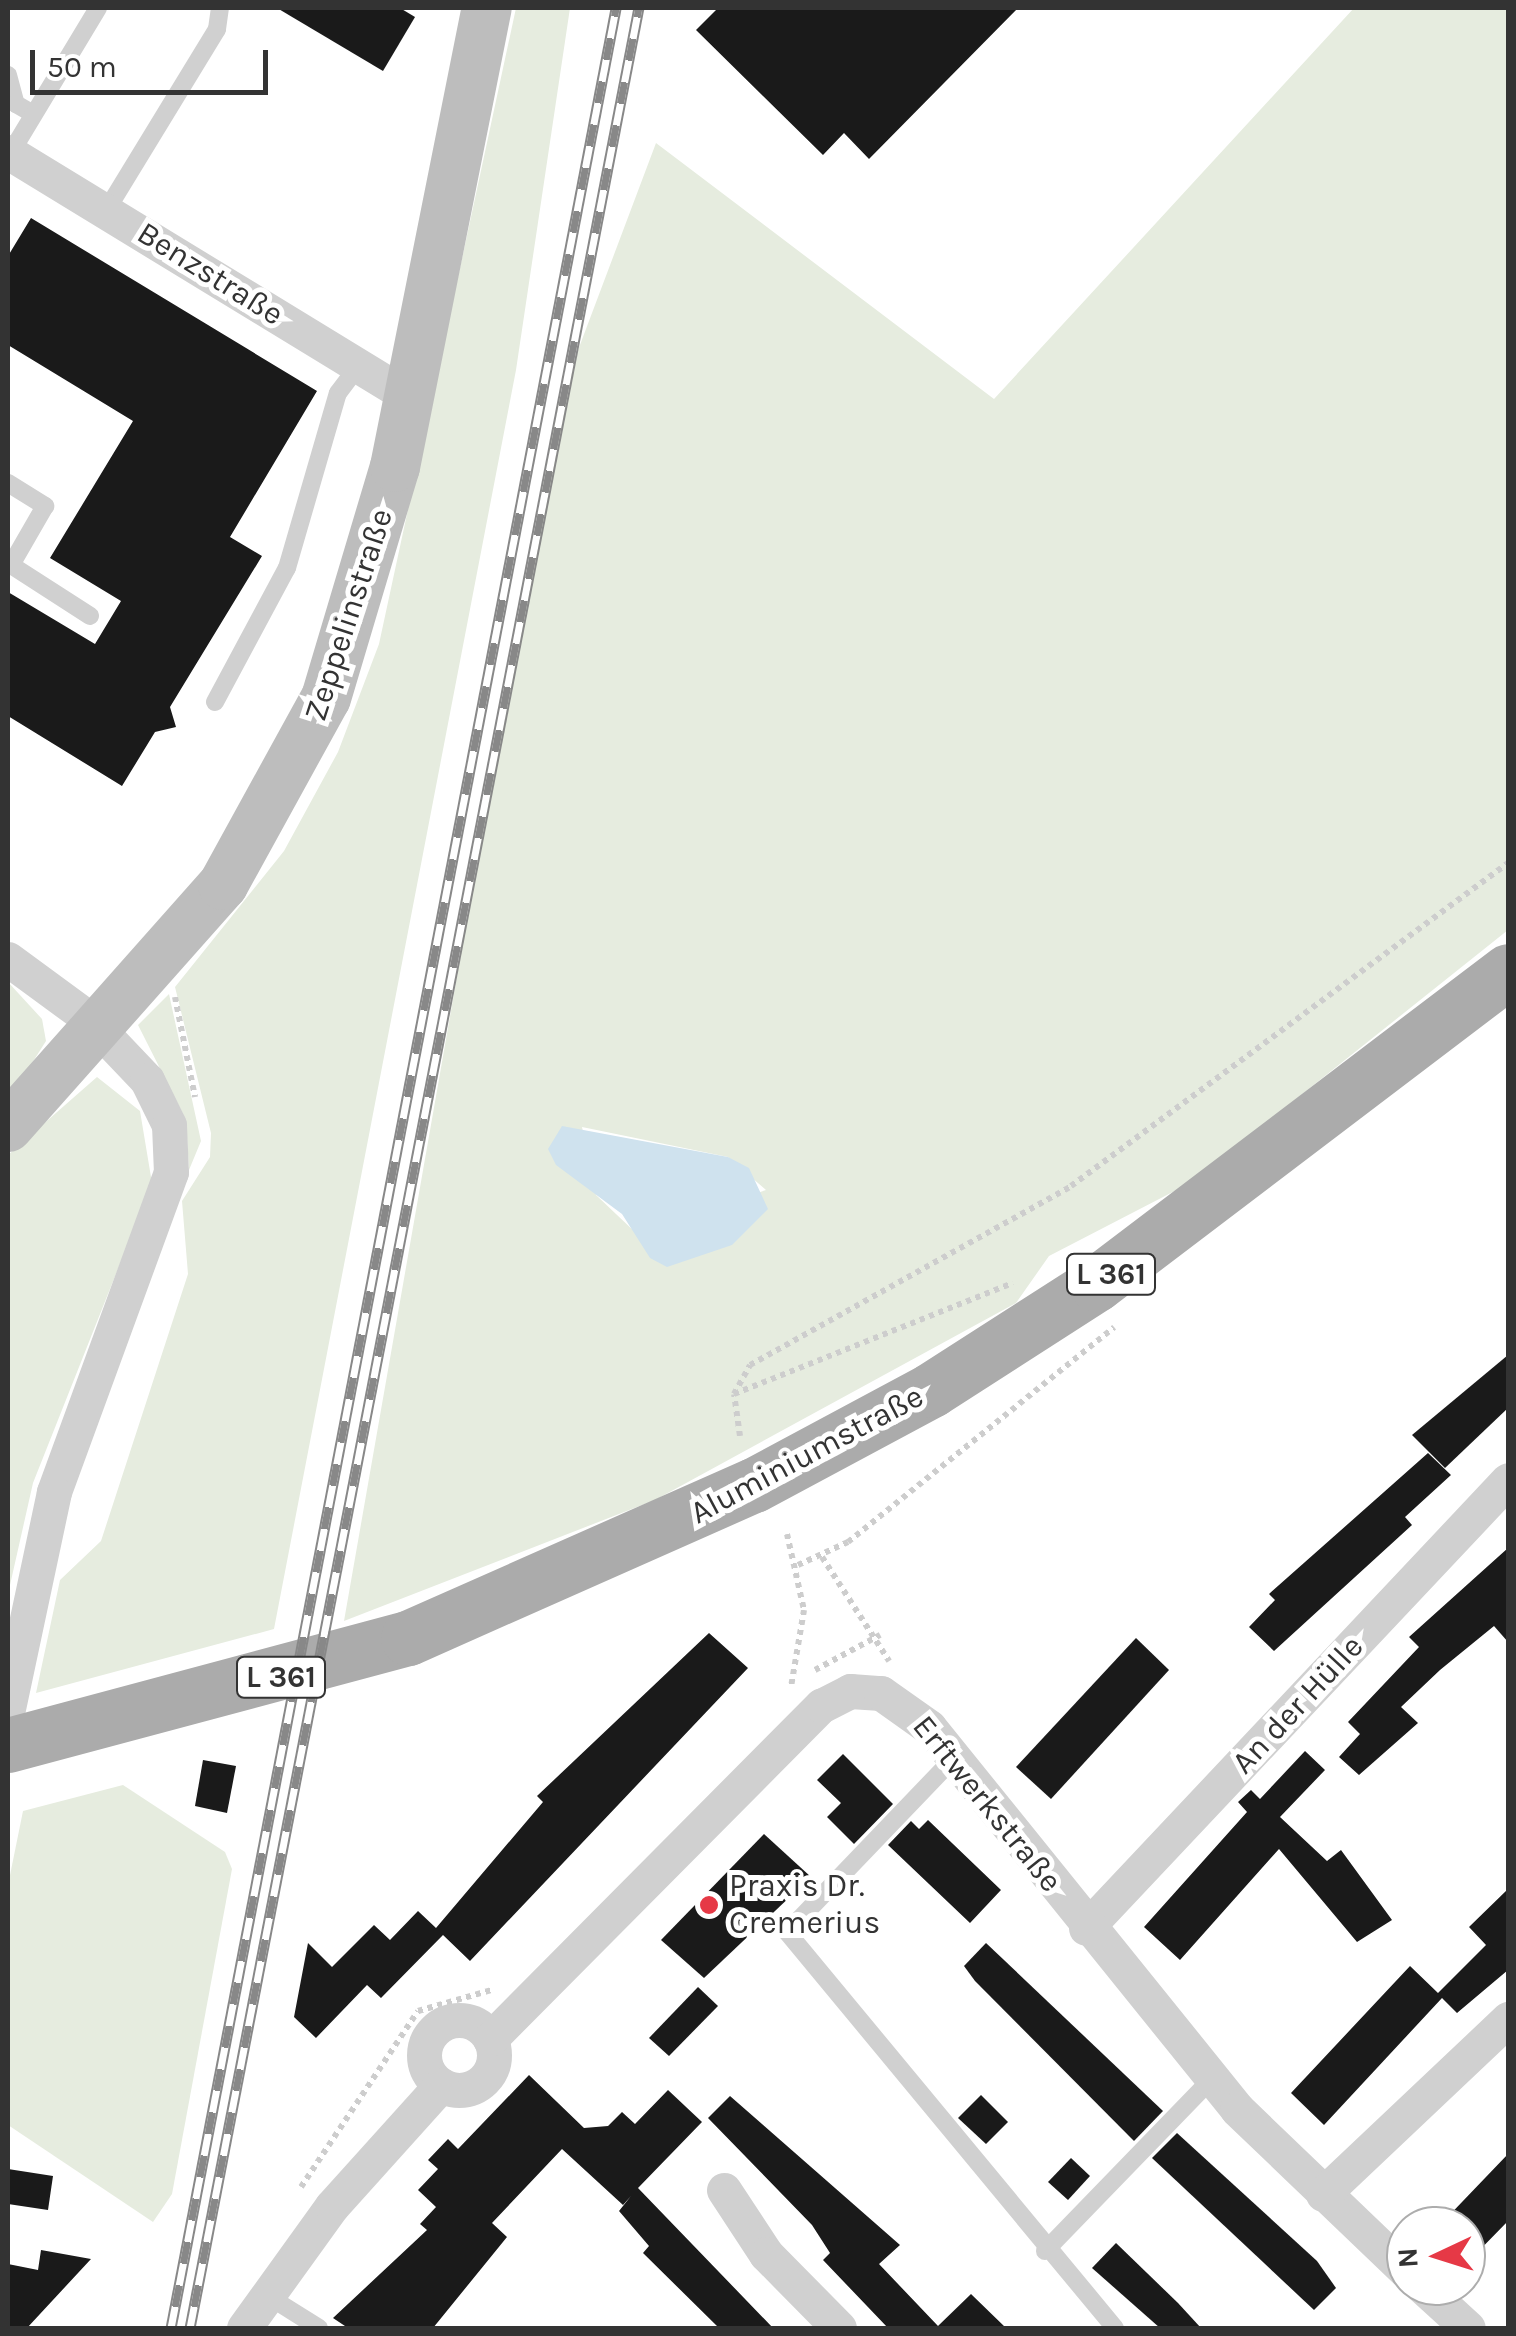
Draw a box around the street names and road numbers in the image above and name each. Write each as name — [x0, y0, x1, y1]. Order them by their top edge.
street label: Benzstraße — [130, 214, 290, 334]
street label: Zeppelinstraße — [297, 504, 401, 726]
road number: L 361 — [1066, 1249, 1156, 1299]
street label: Aluminiumstraße — [684, 1377, 930, 1533]
street label: An der Hülle — [1224, 1628, 1372, 1782]
road number: L 361 — [236, 1652, 326, 1702]
street label: Erftwerkstraße — [904, 1708, 1070, 1900]

